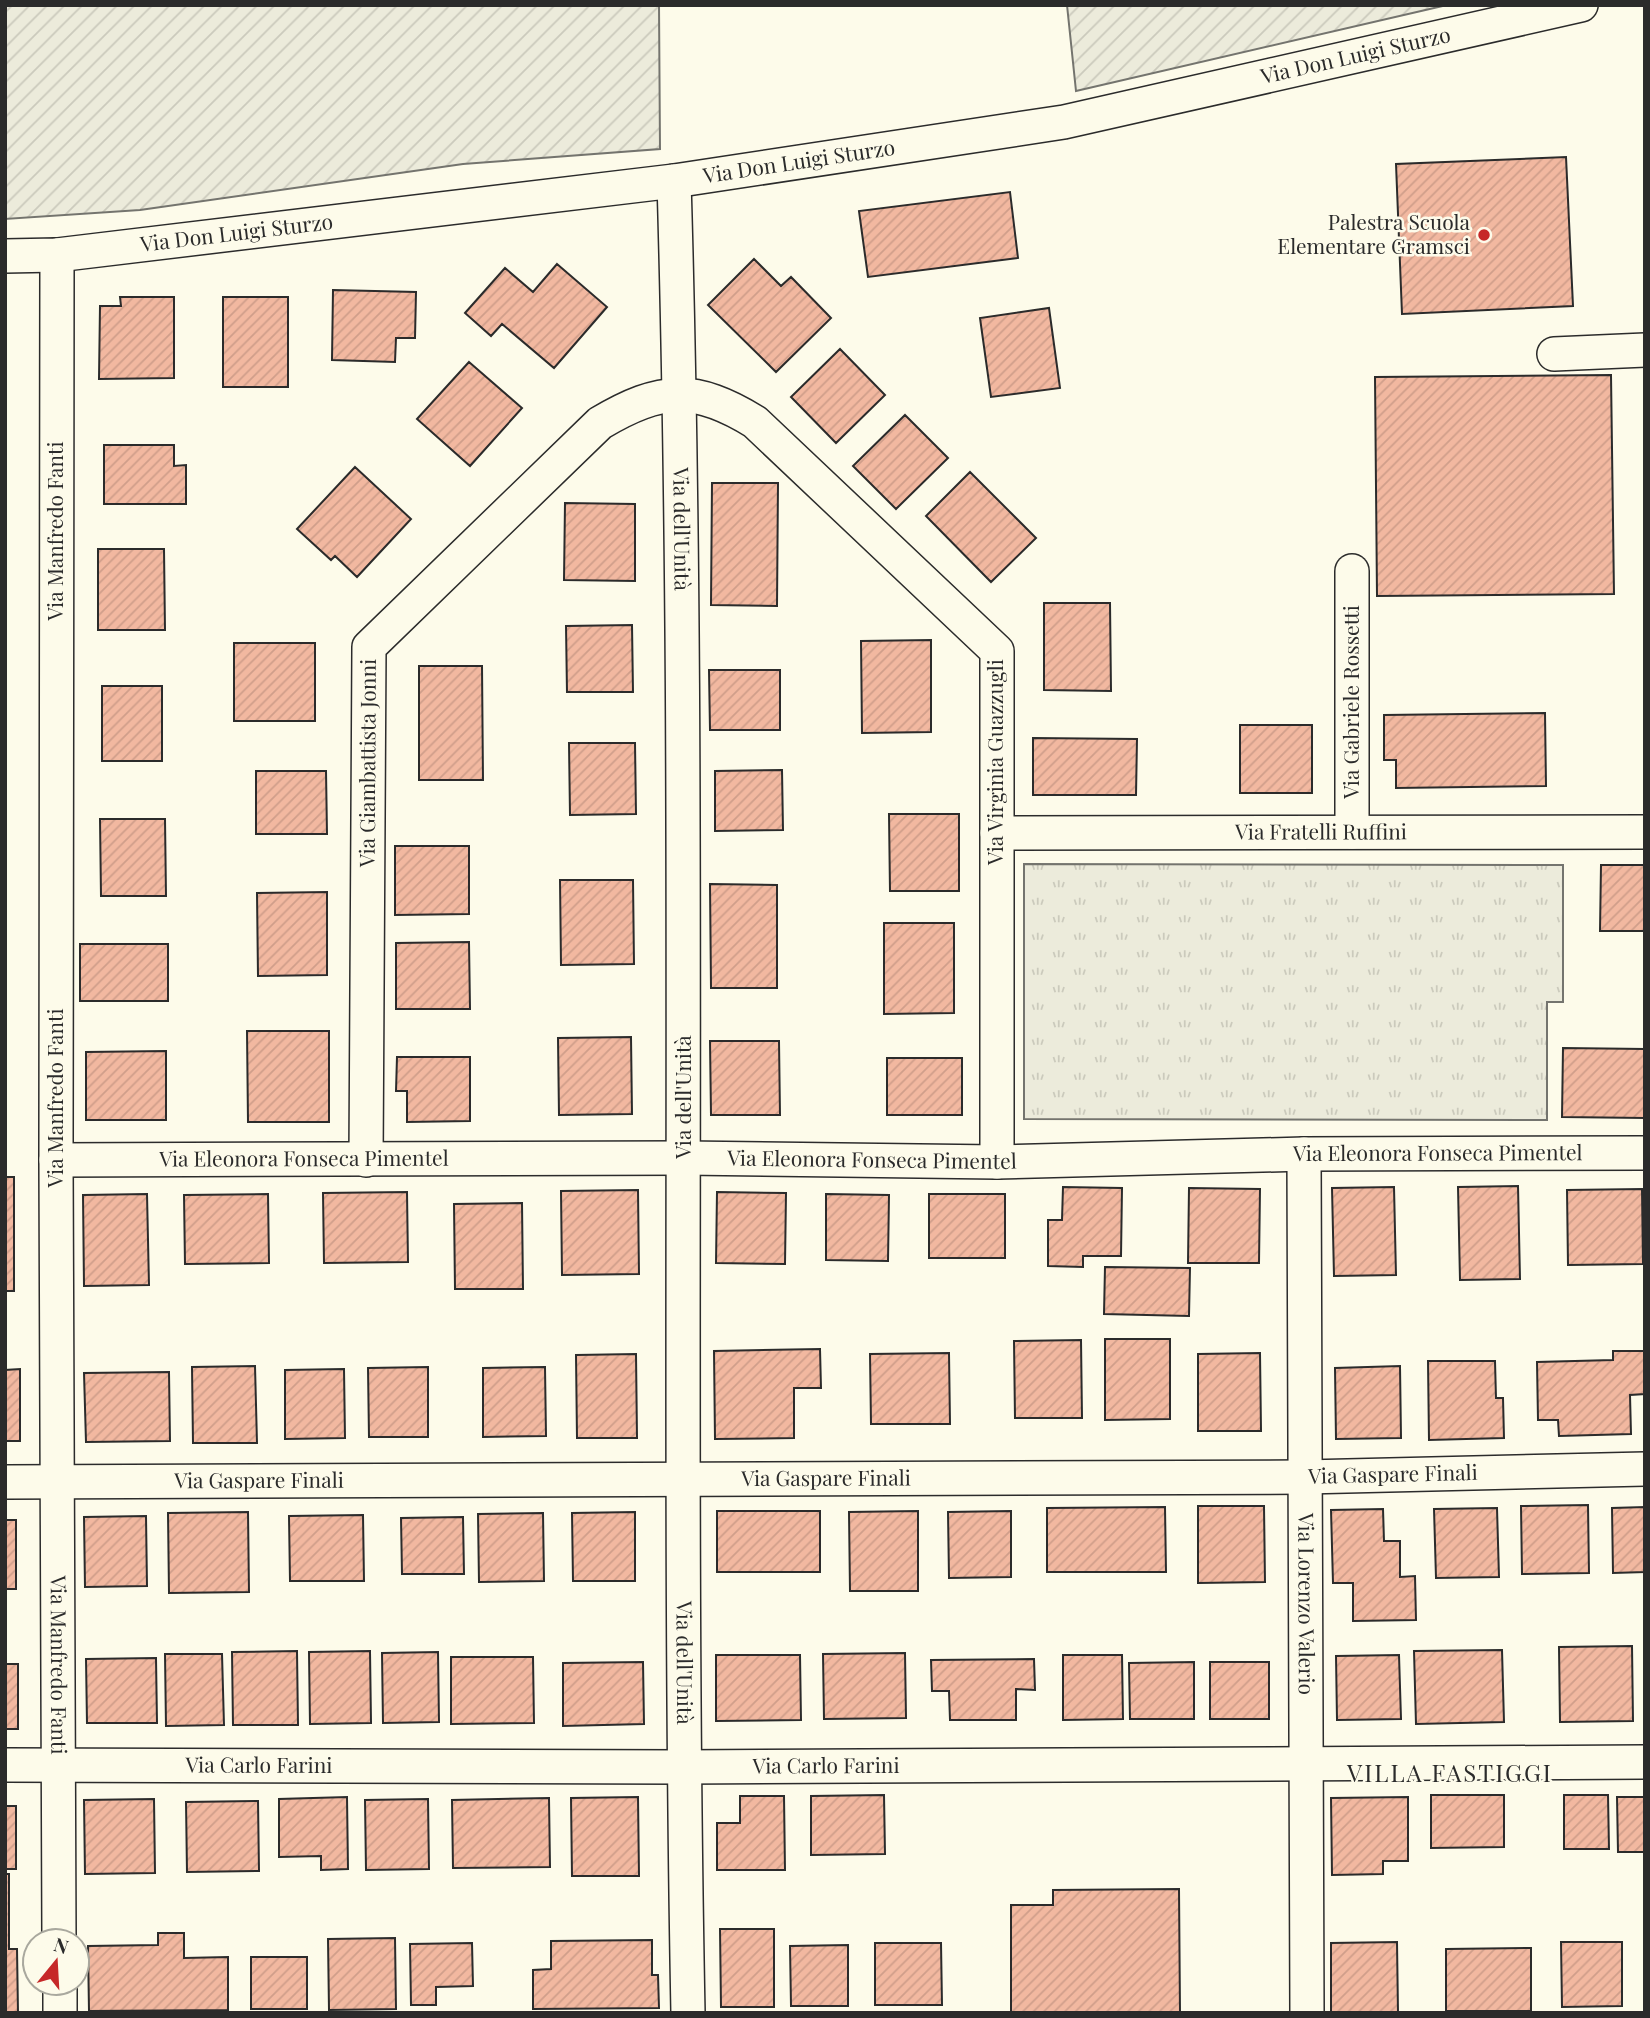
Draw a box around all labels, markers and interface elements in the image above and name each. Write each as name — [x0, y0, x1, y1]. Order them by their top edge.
street label: Via Don Luigi Sturzo — [1257, 19, 1453, 89]
street label: Via Don Luigi Sturzo — [700, 132, 897, 189]
street label: Via Don Luigi Sturzo — [138, 206, 334, 257]
place label: Palestra Scuola Elementare Gramsci — [1277, 207, 1471, 259]
marker: Palestra Scuola Elementare Gramsci — [1476, 227, 1492, 243]
street label: Via Manfredo Fanti — [40, 441, 68, 622]
street label: Via dell'Unità — [668, 466, 698, 591]
street label: Via Gabriele Rossetti — [1336, 605, 1364, 800]
street label: Via Giambattista Jonni — [352, 659, 381, 868]
street label: Via Virginia Guazzugli — [980, 659, 1008, 866]
street label: Via Fratelli Ruffini — [1234, 816, 1407, 845]
street label: Via Manfredo Fanti — [40, 1008, 68, 1189]
street label: Via dell'Unità — [668, 1035, 696, 1160]
street label: Via Eleonora Fonseca Pimentel — [1292, 1137, 1583, 1166]
street label: Via Eleonora Fonseca Pimentel — [158, 1143, 449, 1172]
street label: Via Eleonora Fonseca Pimentel — [726, 1143, 1017, 1174]
street label: Via Gaspare Finali — [1307, 1457, 1478, 1489]
street label: Via Gaspare Finali — [740, 1463, 911, 1491]
street label: Via Gaspare Finali — [173, 1465, 344, 1493]
street label: Via Lorenzo Valerio — [1293, 1512, 1322, 1695]
street label: Via Manfredo Fanti — [46, 1574, 74, 1755]
street label: Via dell'Unità — [671, 1600, 700, 1725]
street label: Via Carlo Farini — [184, 1750, 333, 1778]
street label: Via Carlo Farini — [751, 1750, 900, 1779]
district label: VILLA FASTIGGI — [1346, 1756, 1553, 1788]
north arrow — [21, 1927, 91, 1997]
text: N — [51, 1930, 72, 1959]

